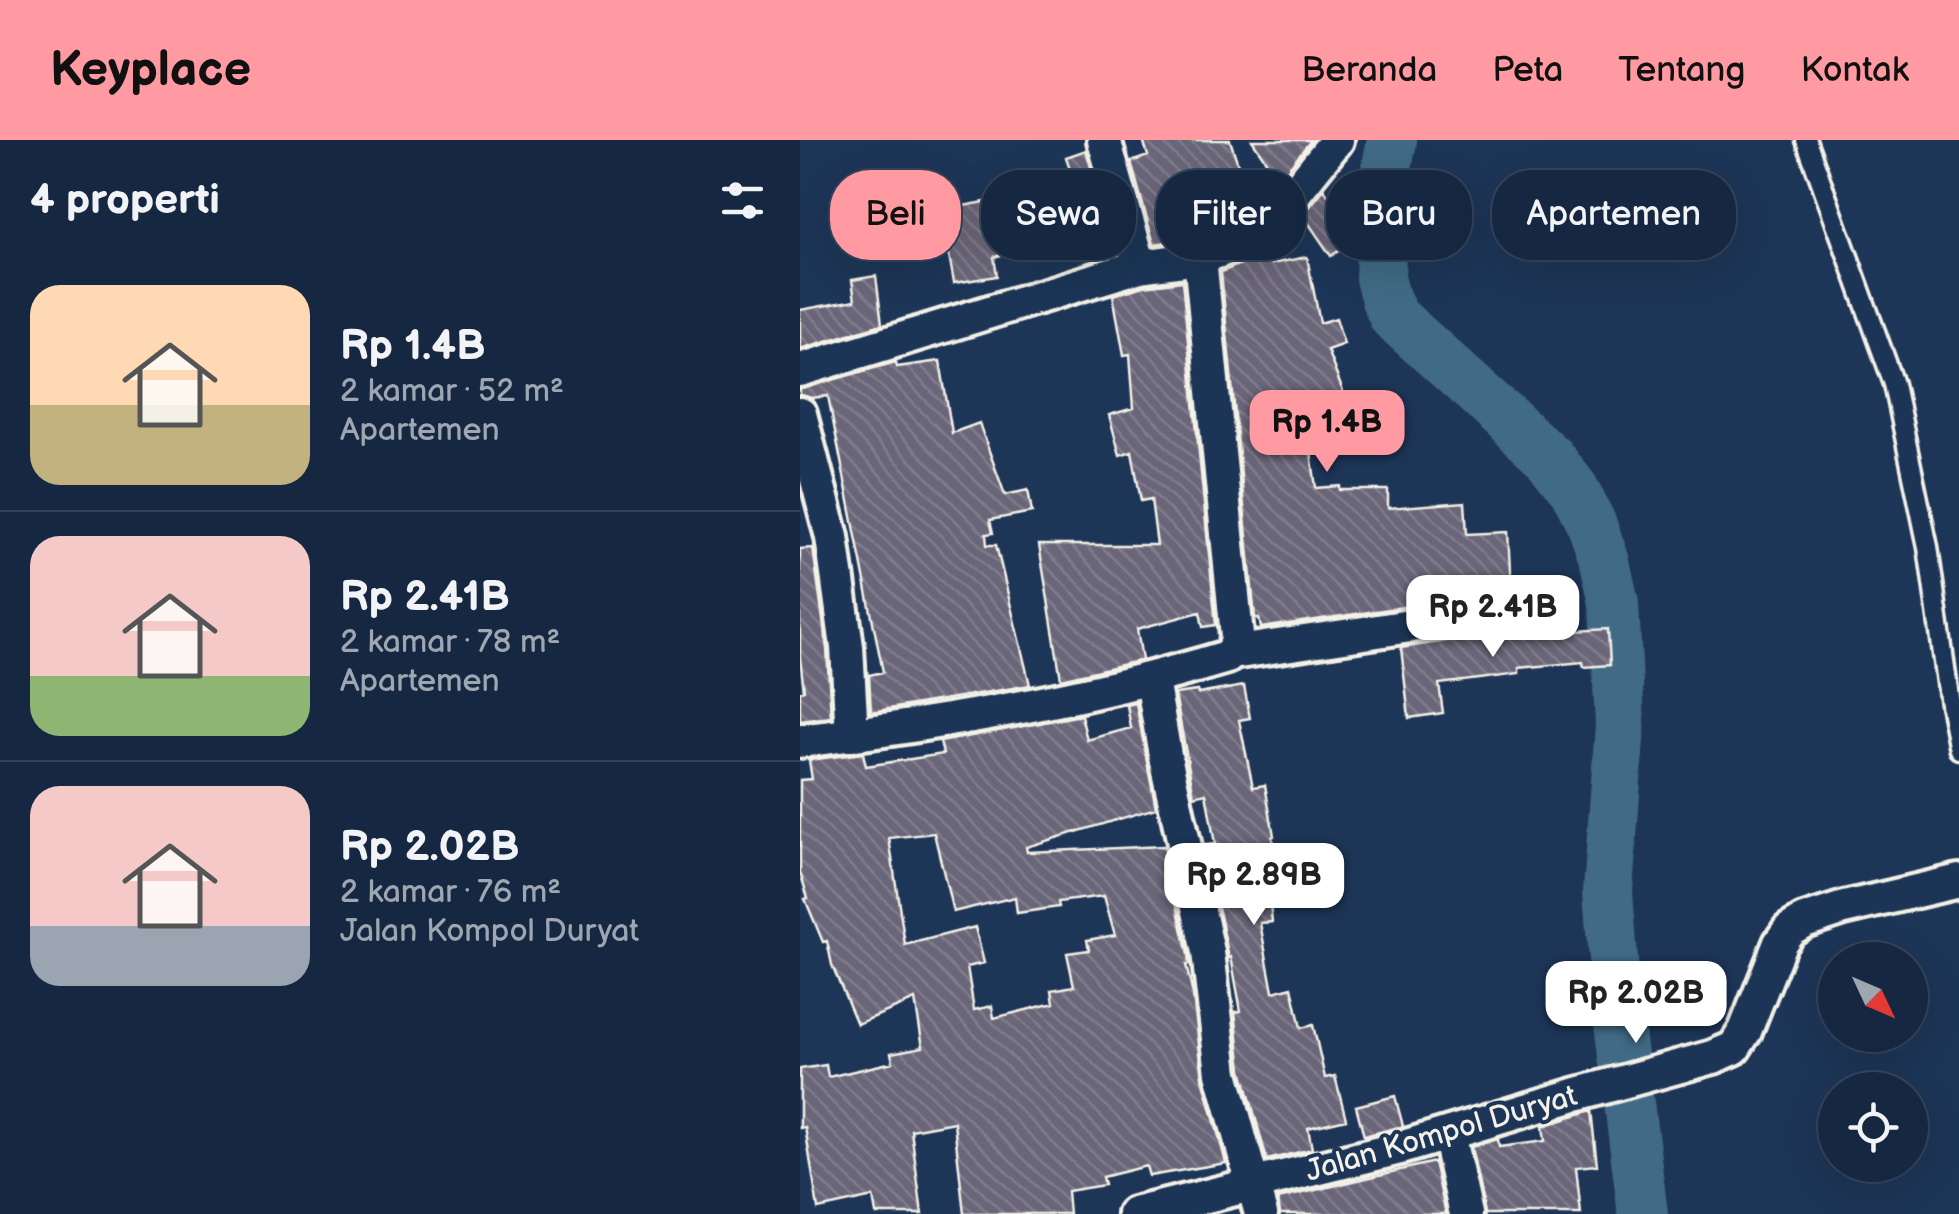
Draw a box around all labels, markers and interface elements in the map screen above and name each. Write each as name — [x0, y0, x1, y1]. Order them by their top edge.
text: Keyplace — [50, 42, 251, 99]
text: Beranda — [1301, 49, 1437, 92]
text: Peta — [1492, 49, 1563, 92]
text: Tentang — [1618, 49, 1746, 92]
text: Kontak — [1801, 49, 1909, 92]
chip: Beli — [830, 170, 961, 260]
chip: Sewa — [981, 170, 1136, 260]
chip: Filter — [1156, 170, 1306, 260]
chip: Baru — [1326, 170, 1472, 260]
chip: Apartemen — [1492, 170, 1736, 260]
icon: filters — [715, 173, 770, 228]
text: 4 properti — [30, 175, 220, 226]
text: Rp 1.4B — [340, 321, 486, 372]
icon: home — [110, 325, 230, 445]
text: 2 kamar · 52 m² — [340, 372, 564, 411]
pin: Rp 1.4B — [1235, 390, 1419, 475]
text: Rp 1.4B — [1272, 403, 1382, 442]
text: Apartemen — [340, 411, 499, 450]
text: Rp 2.41B — [340, 572, 510, 623]
pin: Rp 2.41B — [1390, 575, 1596, 660]
icon: home — [110, 576, 230, 696]
text: Rp 2.41B — [1428, 588, 1558, 627]
text: 2 kamar · 78 m² — [340, 623, 560, 662]
text: Apartemen — [340, 662, 499, 701]
text: Rp 2.02B — [340, 822, 520, 873]
icon: home — [110, 826, 230, 946]
pin: Rp 2.89B — [1151, 843, 1357, 928]
text: Rp 2.89B — [1186, 856, 1322, 895]
text: 2 kamar · 76 m² — [340, 873, 561, 912]
text: Jalan Kompol Duryat — [340, 912, 639, 951]
north arrow — [1818, 942, 1928, 1052]
map controls — [1818, 942, 1928, 1182]
pin: Rp 2.02B — [1533, 961, 1739, 1046]
text: Rp 2.02B — [1568, 974, 1704, 1013]
button: locate — [1818, 1072, 1928, 1182]
street label: Jalan Kompol Duryat — [1302, 1078, 1581, 1190]

